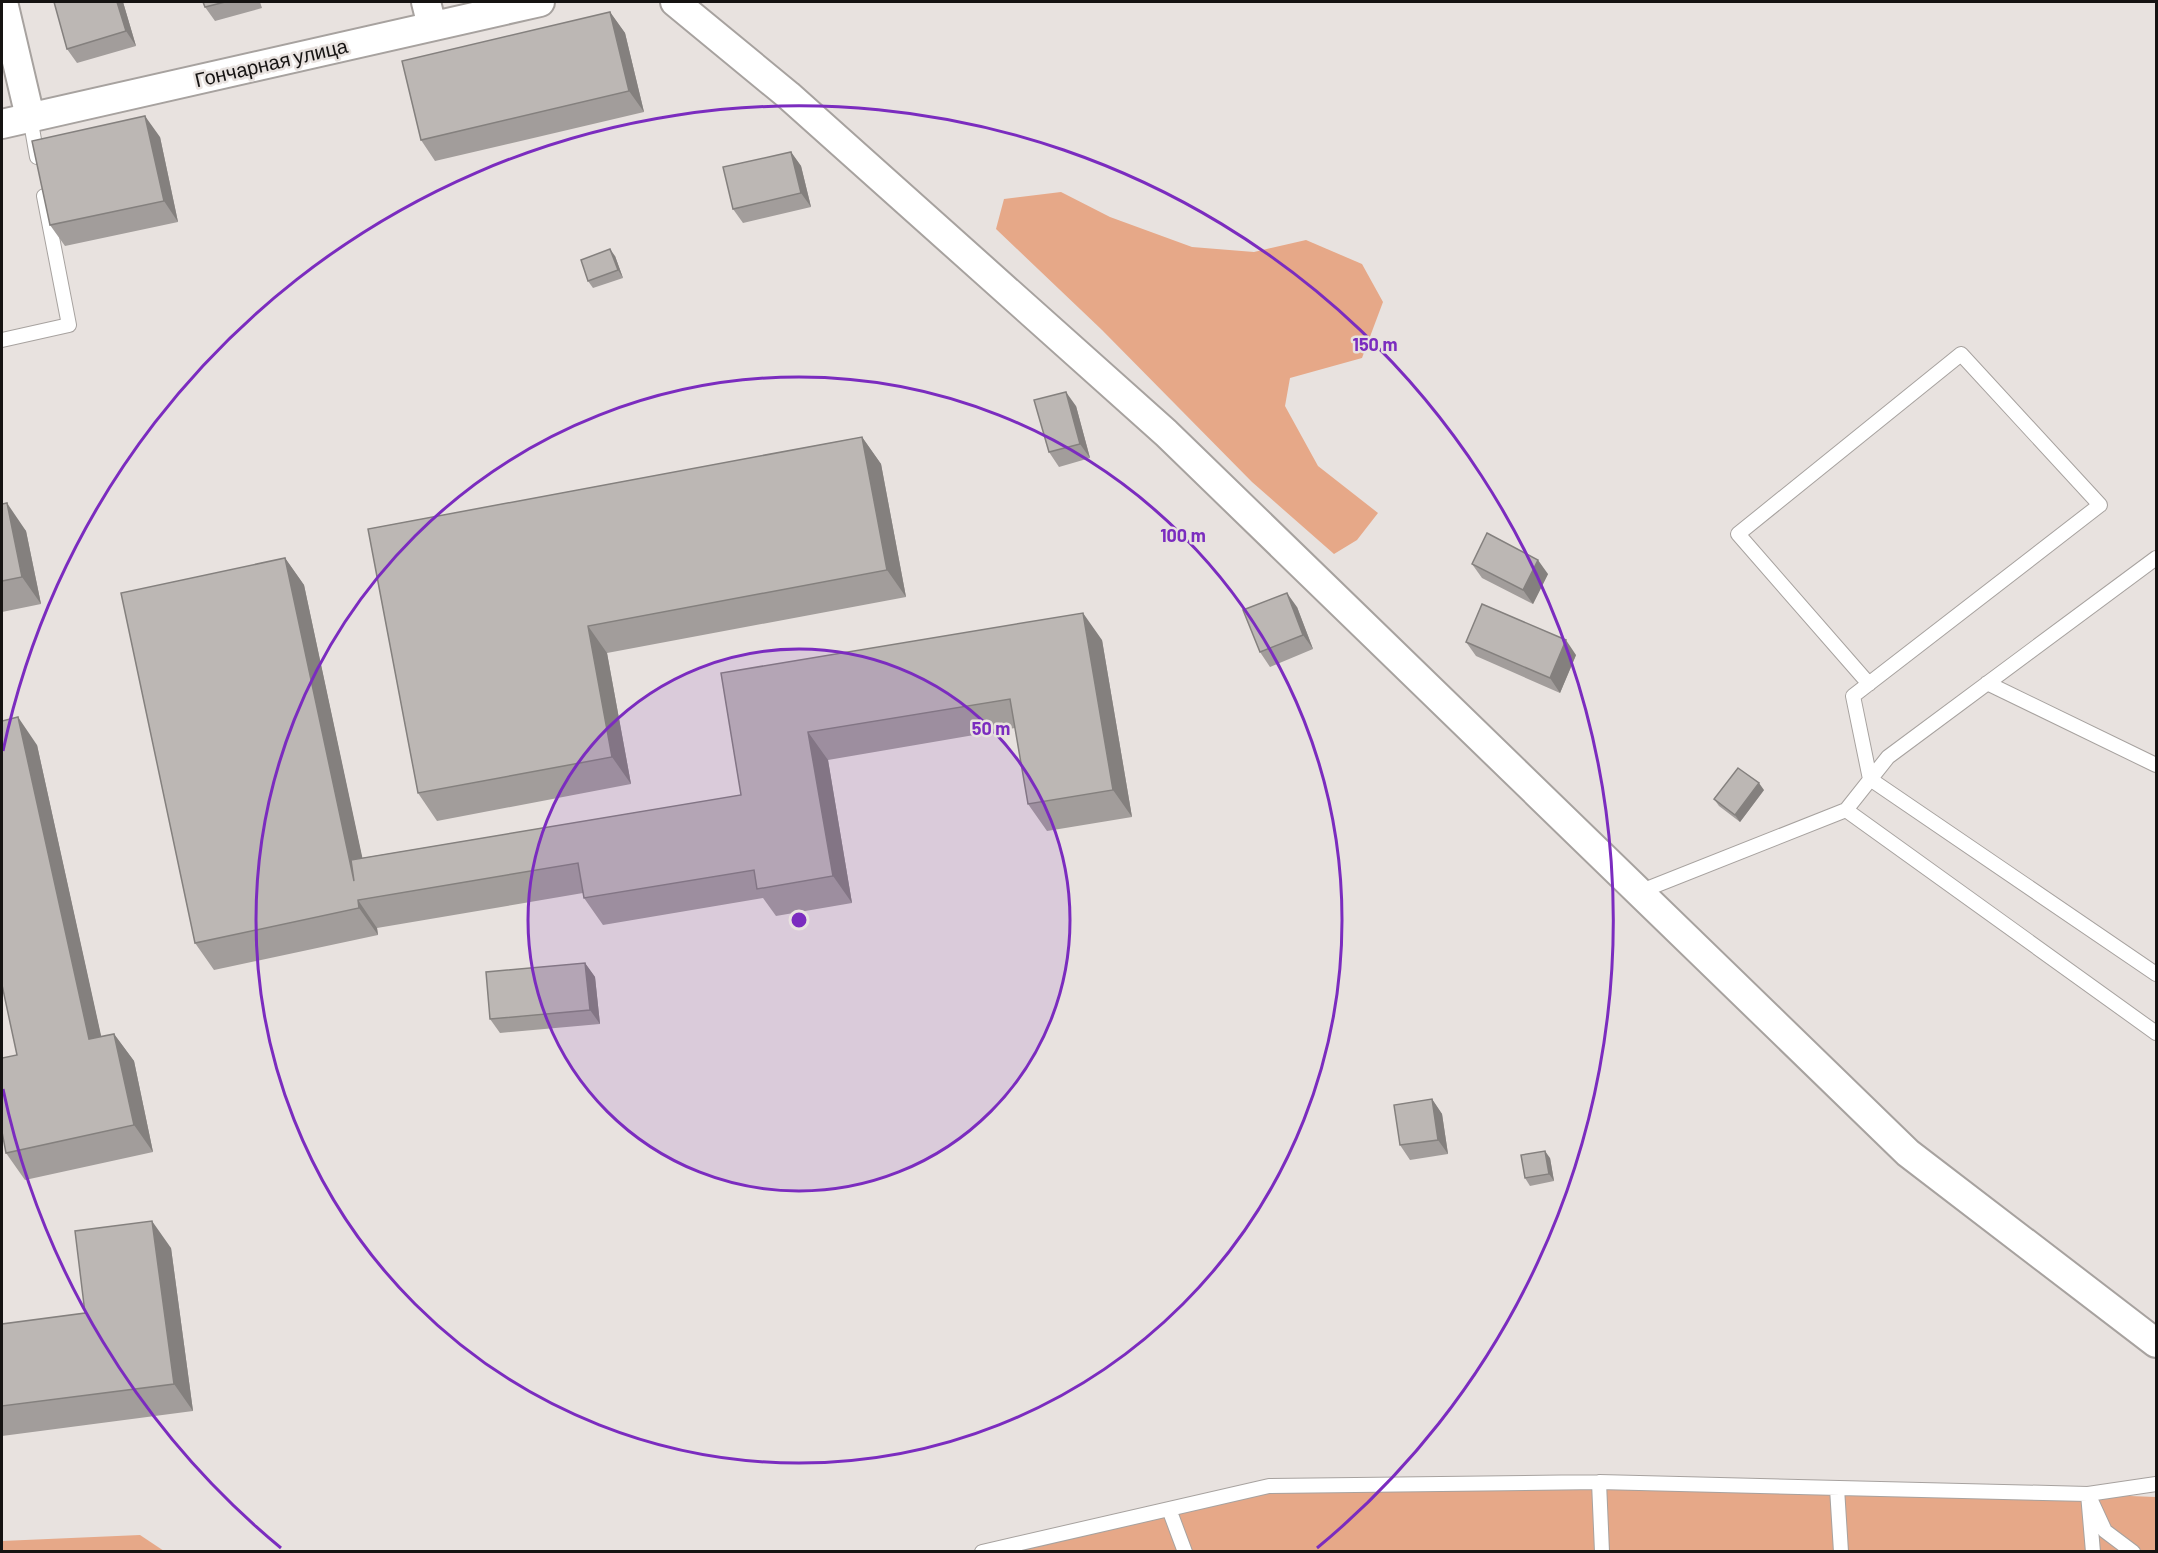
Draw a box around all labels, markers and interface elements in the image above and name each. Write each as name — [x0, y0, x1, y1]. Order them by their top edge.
street label: Гончарная улица — [192, 33, 351, 91]
text: 150 m — [1353, 333, 1397, 355]
text: 100 m — [1160, 524, 1206, 546]
text: 50 m — [972, 717, 1010, 739]
centre of rings — [789, 910, 809, 930]

